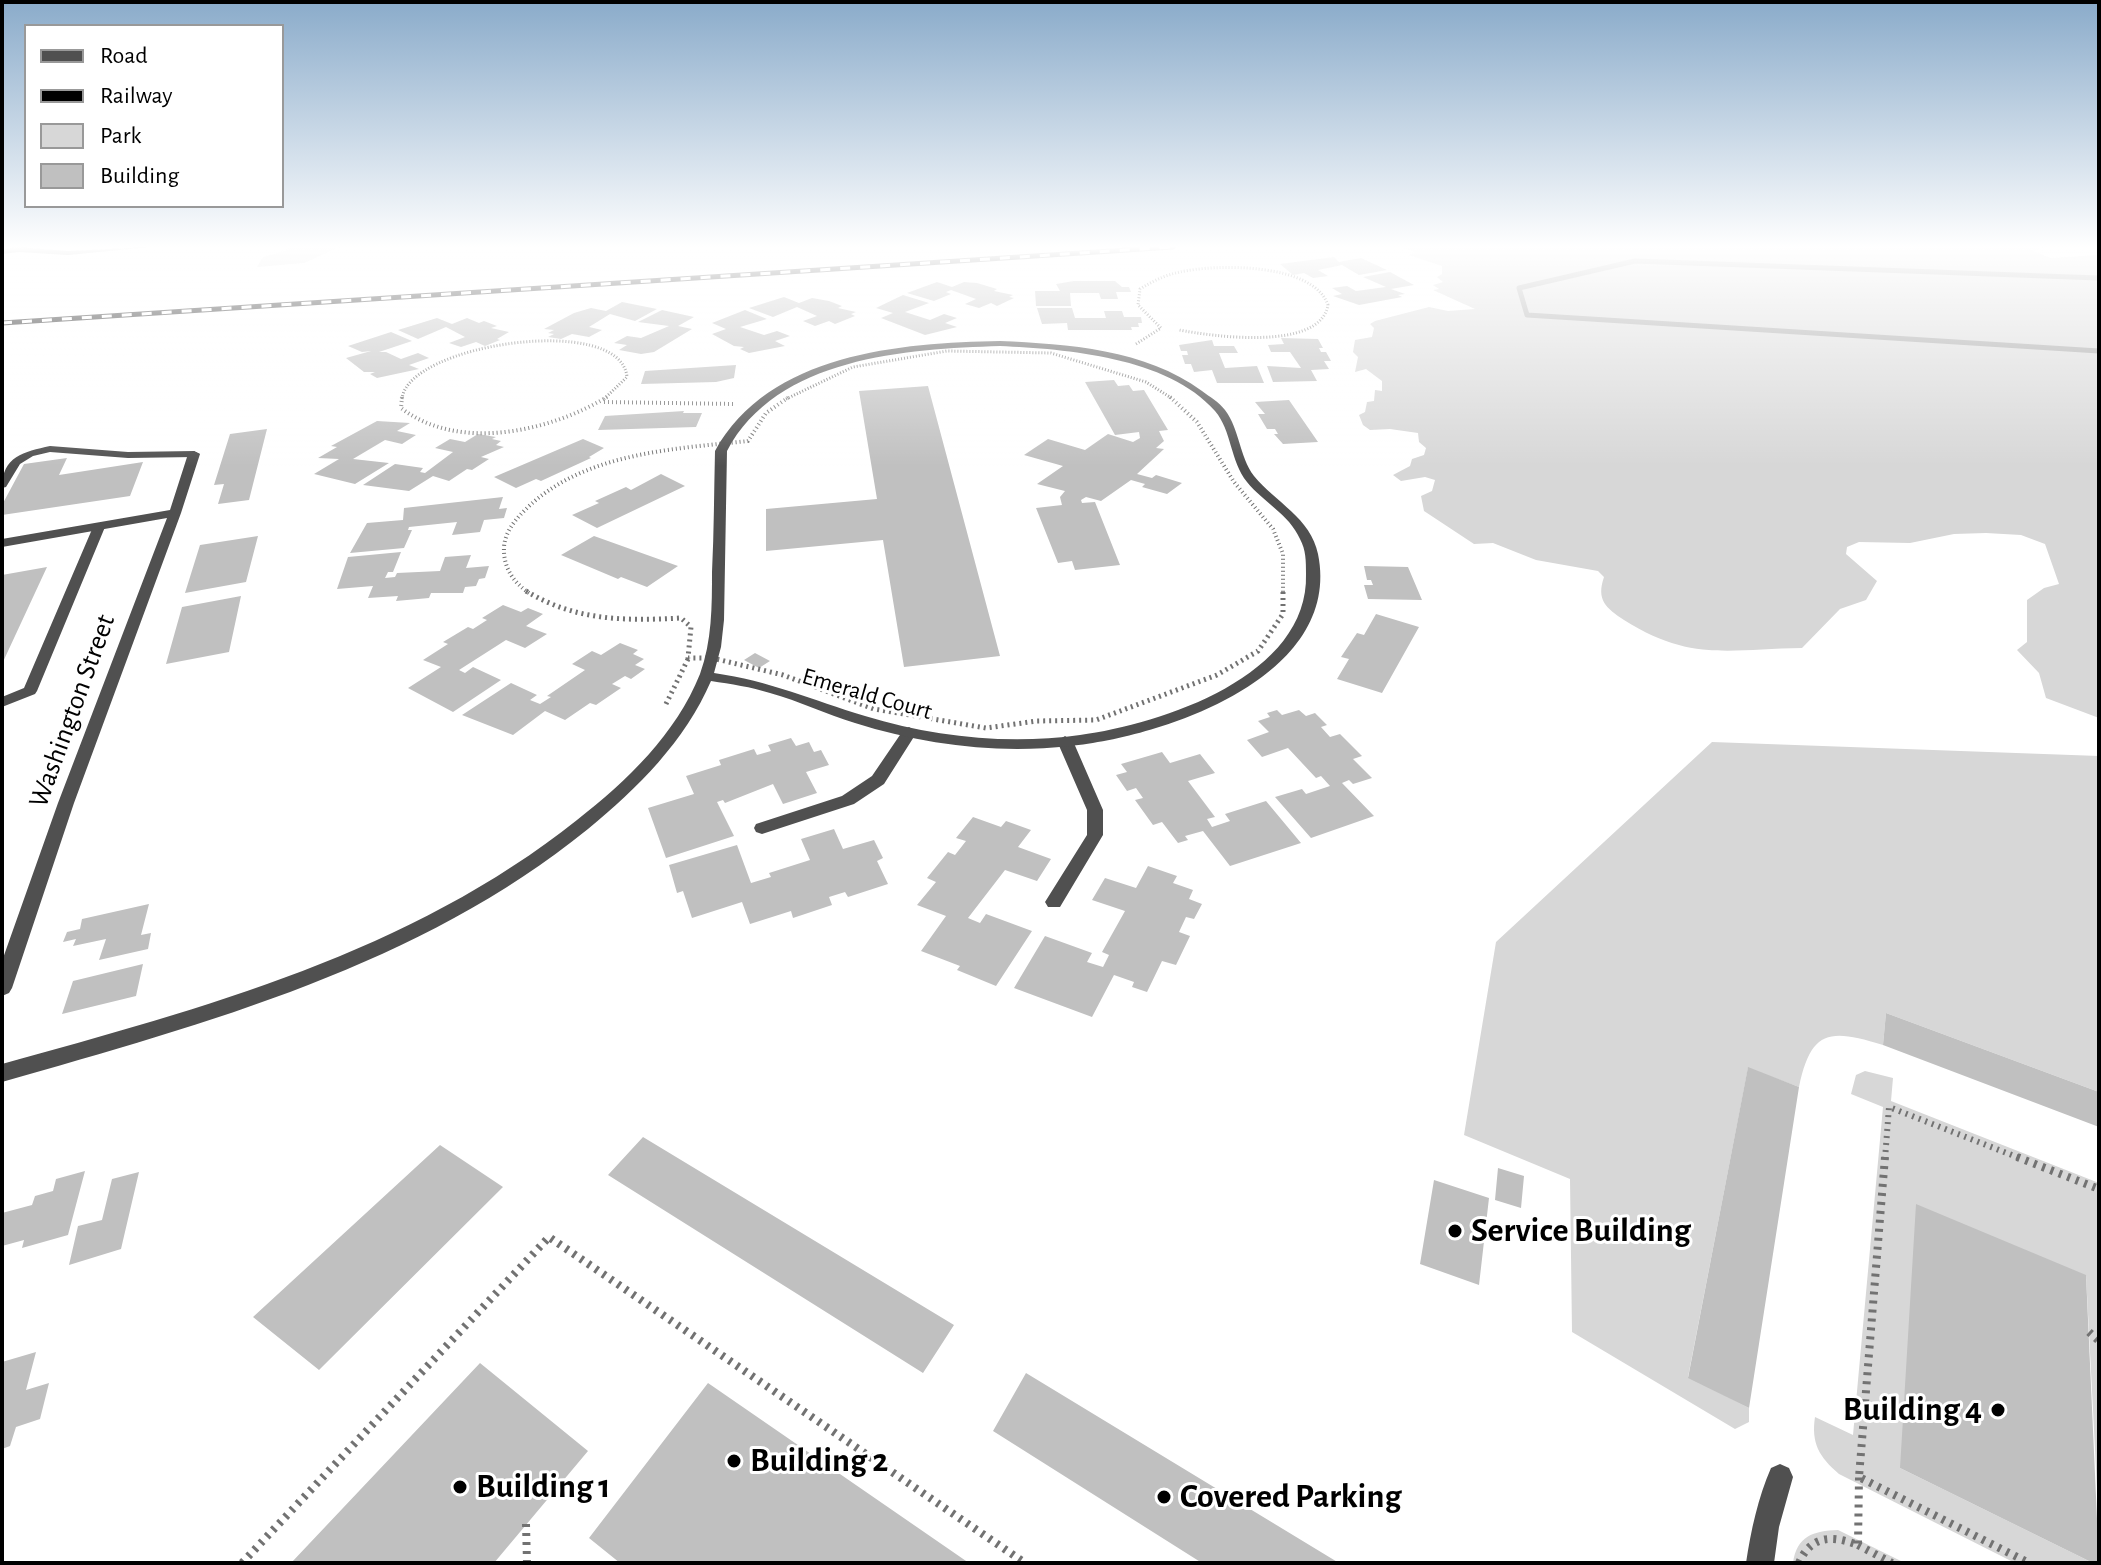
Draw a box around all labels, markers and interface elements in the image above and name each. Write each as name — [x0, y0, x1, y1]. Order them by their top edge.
legend — [24, 24, 284, 208]
text: Road — [100, 44, 148, 68]
text: Railway — [100, 84, 172, 108]
text: Park — [100, 124, 141, 148]
text: Building — [100, 164, 179, 188]
street label: Washington Street — [21, 610, 123, 812]
street label: Emerald Court — [799, 662, 935, 726]
place label: Service Building — [1471, 1211, 1691, 1251]
marker: Service Building — [1446, 1222, 1464, 1240]
place label: Building 4 — [1843, 1390, 1982, 1430]
marker: Building 4 — [1989, 1401, 2007, 1419]
place label: Building 2 — [750, 1441, 888, 1481]
marker: Building 2 — [725, 1452, 743, 1470]
place label: Building 1 — [476, 1467, 610, 1507]
place label: Covered Parking — [1180, 1477, 1401, 1517]
marker: Building 1 — [451, 1478, 469, 1496]
marker: Covered Parking — [1155, 1488, 1173, 1506]

